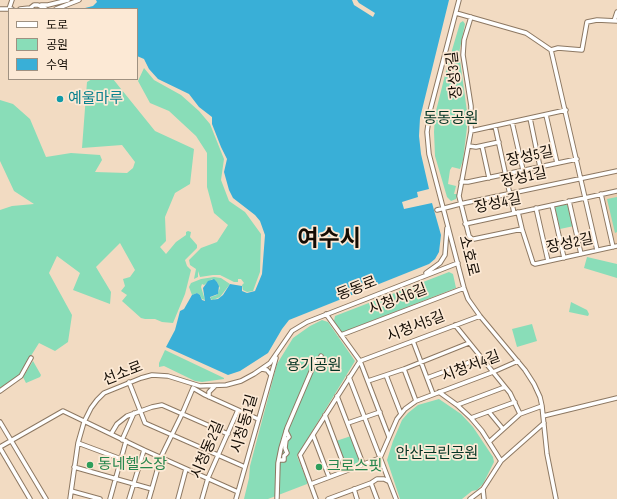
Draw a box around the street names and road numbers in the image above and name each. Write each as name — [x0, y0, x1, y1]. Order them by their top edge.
street label: 장성3길 — [444, 50, 466, 100]
street label: 장성5길 — [505, 143, 555, 171]
street label: 장성1길 — [499, 164, 549, 192]
street label: 장성4길 — [473, 190, 523, 218]
street label: 장성2길 — [545, 230, 595, 258]
street label: 소호로 — [454, 234, 482, 278]
street label: 동동로 — [334, 273, 380, 305]
street label: 시청서6길 — [366, 281, 430, 319]
street label: 시청서5길 — [384, 308, 448, 346]
street label: 시청서4길 — [439, 348, 503, 386]
street label: 선소로 — [100, 358, 146, 390]
street label: 시청동1길 — [228, 392, 262, 456]
street label: 시청동2길 — [188, 418, 228, 482]

